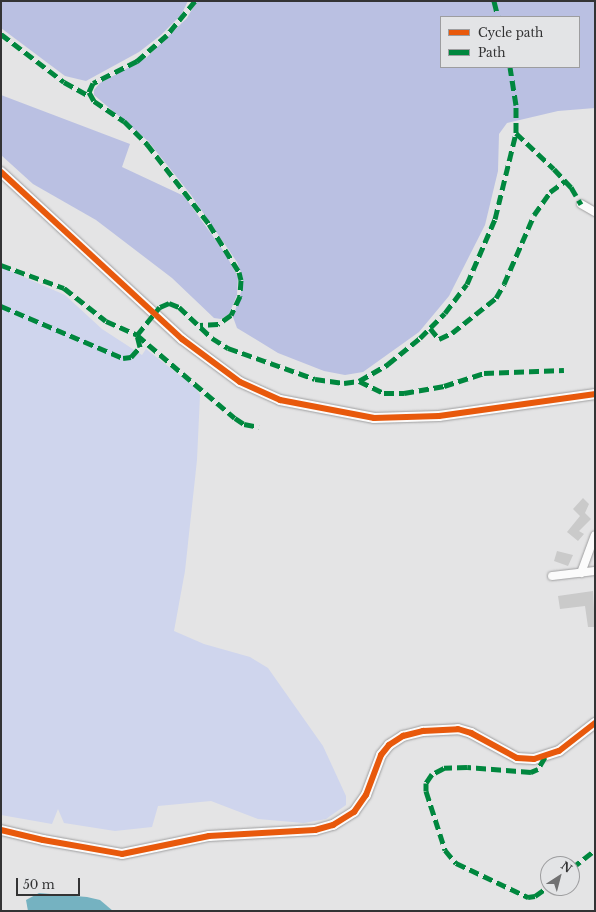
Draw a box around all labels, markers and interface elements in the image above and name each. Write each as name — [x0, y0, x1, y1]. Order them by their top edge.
legend — [440, 16, 580, 68]
text: Cycle path — [478, 25, 543, 40]
text: Path — [478, 45, 506, 60]
north arrow — [540, 856, 580, 896]
text: N — [558, 858, 575, 876]
scale bar — [18, 870, 82, 896]
text: 50 m — [23, 877, 55, 892]

